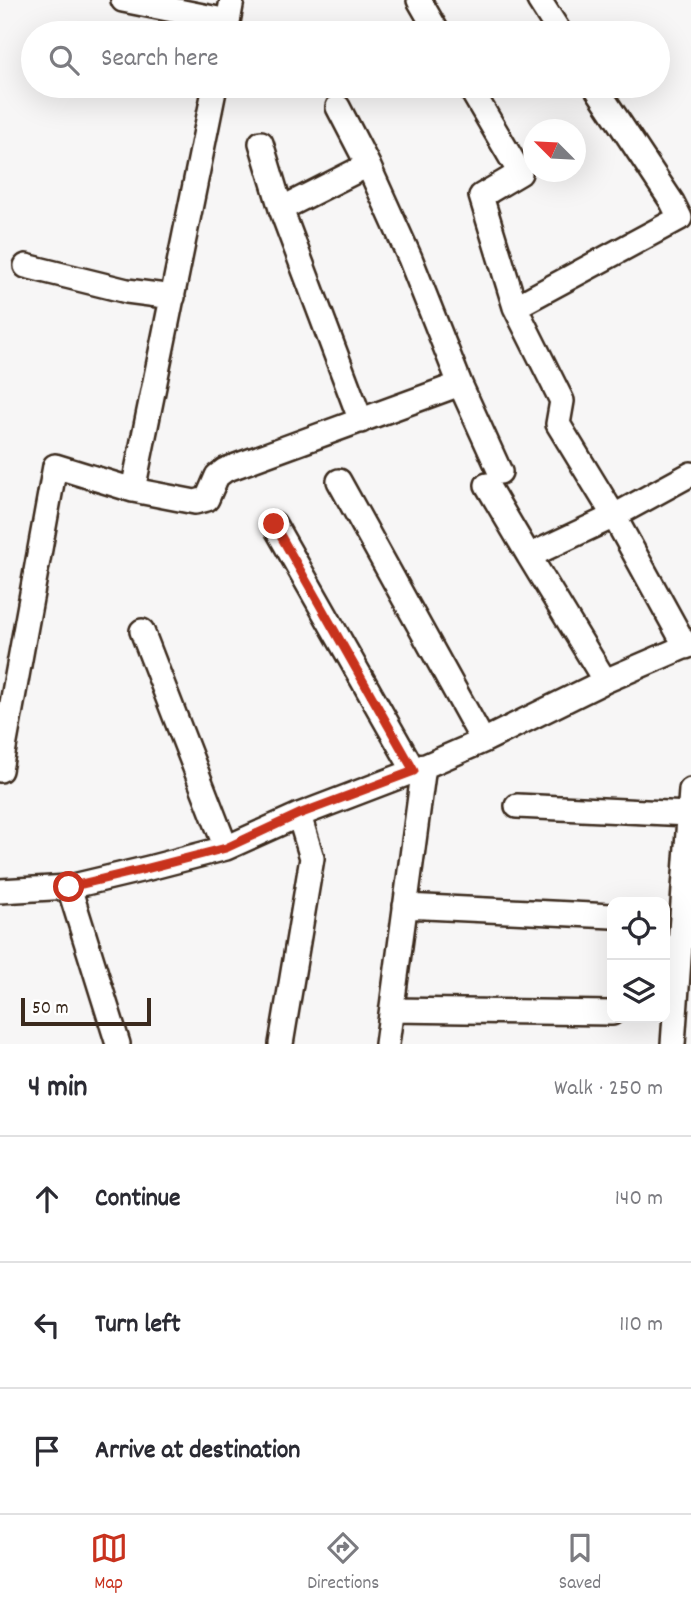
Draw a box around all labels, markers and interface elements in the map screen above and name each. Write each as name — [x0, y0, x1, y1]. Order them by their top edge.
search box — [21, 21, 670, 98]
icon: search — [45, 41, 83, 79]
text: Search here — [101, 41, 219, 78]
north arrow — [523, 119, 586, 182]
route end — [258, 508, 289, 539]
route start — [53, 871, 84, 902]
map controls — [607, 897, 670, 1023]
button: locate — [607, 897, 670, 960]
button: layers — [607, 960, 670, 1023]
scale bar — [21, 995, 150, 1027]
text: 50 m — [32, 996, 69, 1023]
text: 4 min — [28, 1068, 87, 1111]
text: Walk · 250 m — [554, 1073, 663, 1106]
icon: ahead — [28, 1180, 66, 1218]
text: Continue — [95, 1181, 180, 1218]
text: 140 m — [615, 1183, 663, 1216]
icon: left — [28, 1306, 66, 1344]
text: Turn left — [95, 1307, 181, 1344]
text: 110 m — [619, 1309, 663, 1342]
icon: arrive — [28, 1432, 66, 1470]
text: Arrive at destination — [95, 1433, 300, 1470]
tab: Map — [90, 1529, 128, 1598]
tab: Directions — [307, 1529, 379, 1598]
tab: Saved — [559, 1529, 601, 1598]

